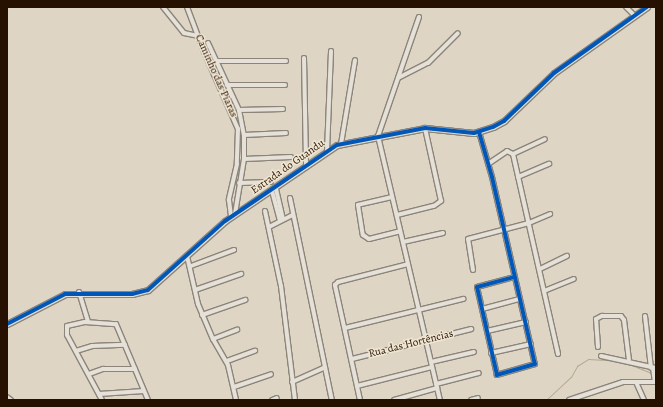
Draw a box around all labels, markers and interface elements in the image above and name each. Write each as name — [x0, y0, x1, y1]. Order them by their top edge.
street label: Caminho das Piaras — [192, 33, 240, 119]
street label: Estrada do Guandu — [249, 137, 327, 197]
street label: Rua das Hortências — [367, 327, 455, 361]

